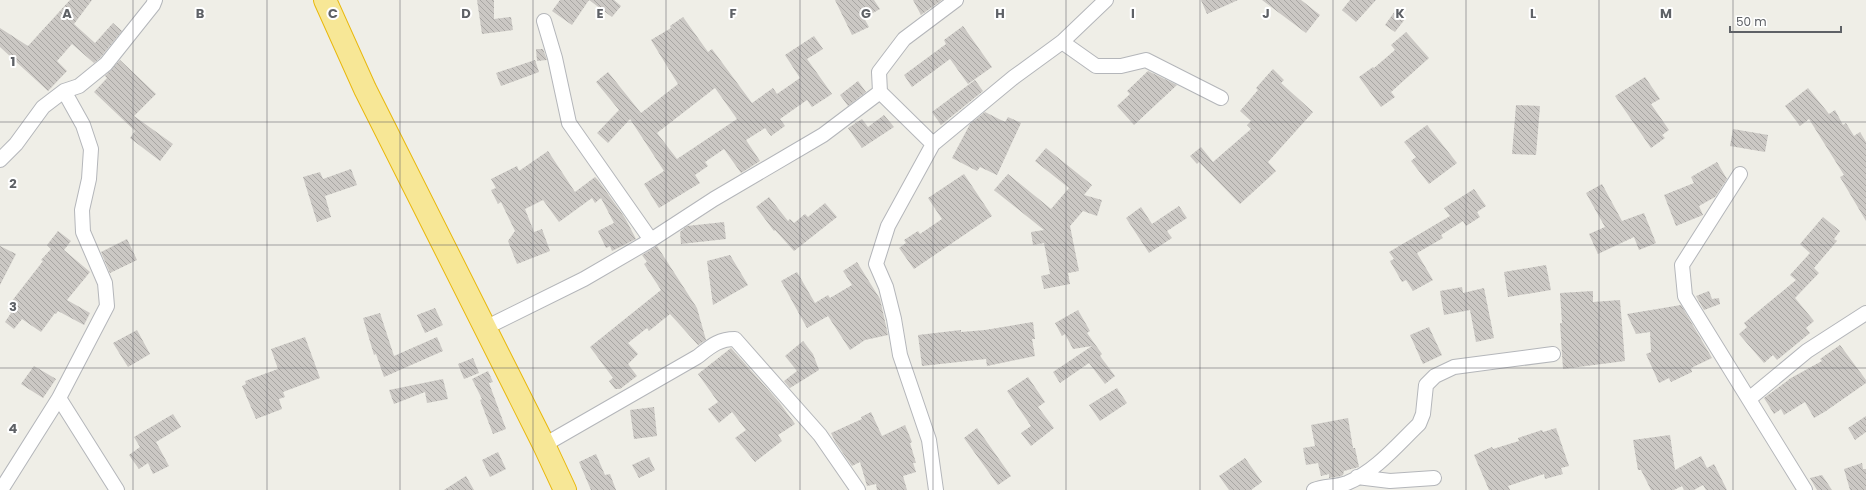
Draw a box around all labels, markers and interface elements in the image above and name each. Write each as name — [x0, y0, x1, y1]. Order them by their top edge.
text: A — [62, 4, 72, 23]
text: B — [196, 4, 205, 23]
text: C — [328, 4, 338, 23]
text: D — [461, 4, 471, 23]
text: E — [596, 4, 604, 23]
text: F — [729, 4, 737, 23]
text: G — [861, 4, 871, 23]
text: H — [995, 4, 1005, 23]
text: I — [1131, 4, 1135, 23]
text: J — [1262, 4, 1270, 23]
text: K — [1395, 4, 1405, 23]
text: L — [1530, 4, 1536, 23]
text: M — [1660, 4, 1672, 23]
scale bar — [1730, 8, 1841, 34]
text: 50 m — [1736, 13, 1767, 30]
text: 1 — [11, 52, 15, 71]
text: 2 — [9, 174, 17, 193]
text: 3 — [9, 297, 17, 316]
text: 4 — [9, 419, 18, 438]

